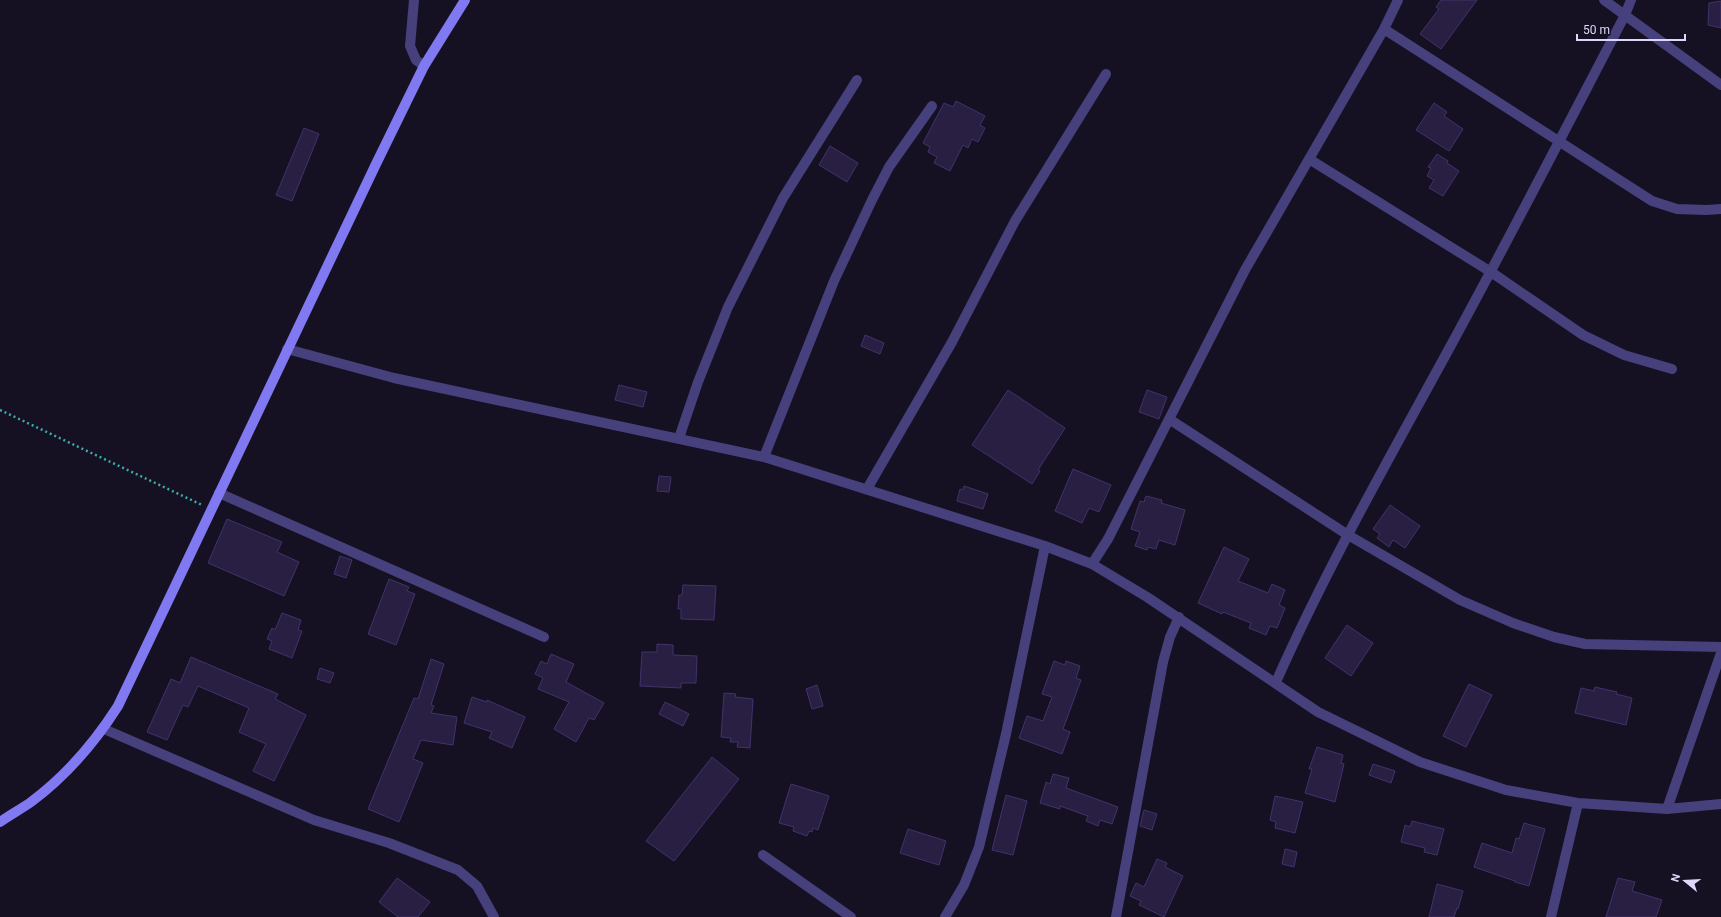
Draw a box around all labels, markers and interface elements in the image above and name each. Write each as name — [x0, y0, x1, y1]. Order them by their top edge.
scale bar — [1577, 16, 1685, 42]
text: 50 m — [1583, 23, 1610, 37]
north arrow — [1665, 861, 1705, 901]
text: N — [1669, 872, 1683, 884]

